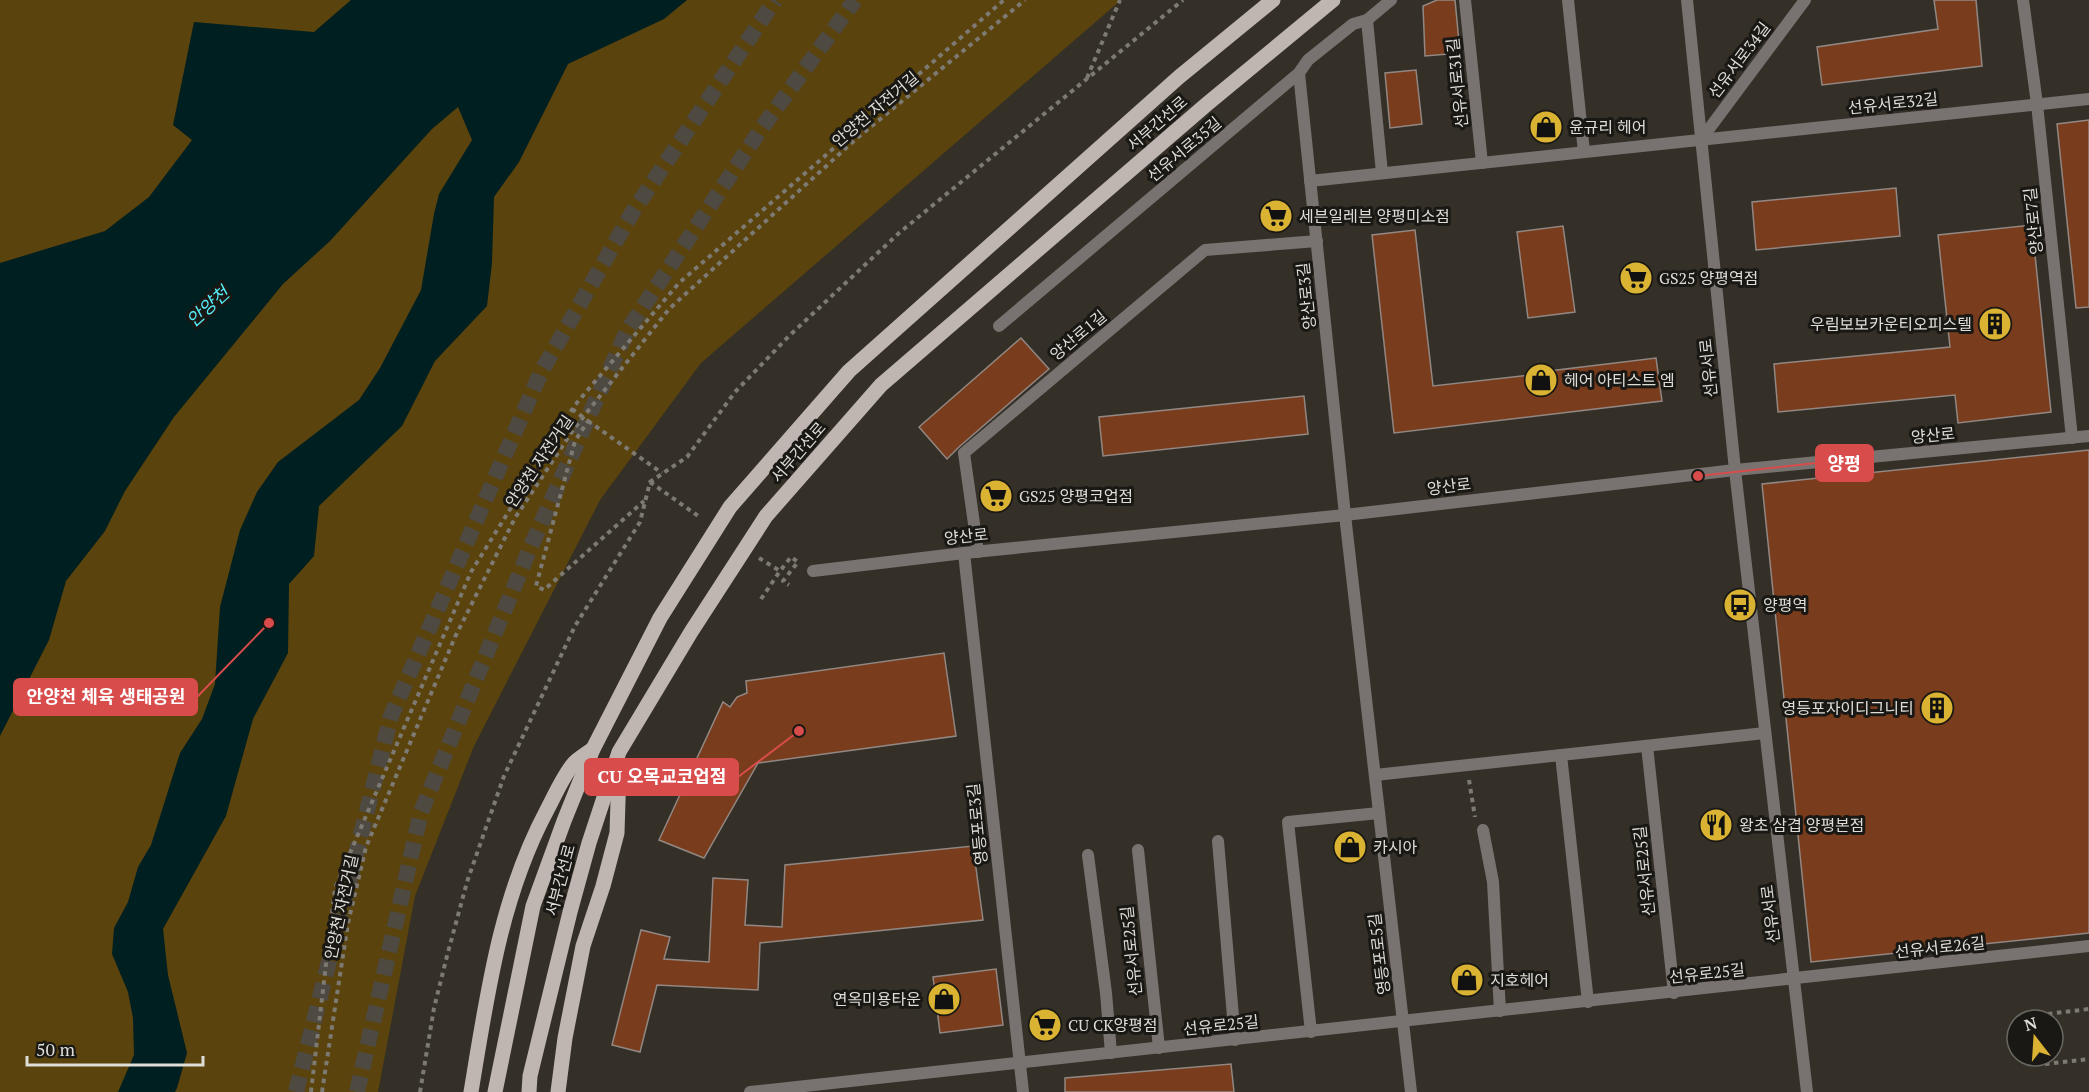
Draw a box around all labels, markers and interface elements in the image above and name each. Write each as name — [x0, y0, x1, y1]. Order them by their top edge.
street label: 선유서로34길 — [1703, 17, 1775, 103]
street label: 선유서로31길 — [1441, 37, 1473, 129]
street label: 안양천 자전거길 — [827, 66, 923, 152]
street label: 선유서로32길 — [1847, 87, 1939, 119]
street label: 서부간선로 — [1122, 90, 1192, 155]
shop icon: 윤규리 헤어 — [1528, 109, 1564, 145]
street label: 선유서로35길 — [1142, 111, 1226, 187]
place label: 윤규리 헤어 — [1569, 116, 1647, 138]
street label: 양산로7길 — [2019, 186, 2047, 256]
supermarket icon: 세븐일레븐 양평미소점 — [1258, 198, 1294, 234]
place label: 세븐일레븐 양평미소점 — [1299, 205, 1450, 227]
supermarket icon: GS25 양평역점 — [1618, 260, 1654, 296]
street label: 양산로3길 — [1292, 261, 1320, 331]
place label: GS25 양평역점 — [1659, 267, 1758, 289]
water label: 안양천 — [181, 279, 236, 332]
street label: 양산로1길 — [1045, 305, 1111, 365]
building icon: 우림보보카운티오피스텔 — [1977, 306, 2013, 342]
place label: 우림보보카운티오피스텔 — [1810, 313, 1972, 335]
street label: 선유서로 — [1694, 337, 1722, 398]
shop icon: 헤어 아티스트 엠 — [1523, 362, 1559, 398]
place label: 헤어 아티스트 엠 — [1564, 369, 1675, 391]
street label: 안양천 자전거길 — [500, 411, 578, 511]
street label: 서부간선로 — [766, 417, 831, 487]
street label: 양산로 — [1910, 422, 1956, 448]
callout: 양평 — [1816, 445, 1873, 481]
text: 양평 — [1827, 451, 1861, 475]
street label: 양산로 — [1426, 472, 1473, 500]
supermarket icon: GS25 양평코업점 — [978, 478, 1014, 514]
place label: GS25 양평코업점 — [1019, 485, 1133, 507]
street label: 양산로 — [943, 523, 989, 549]
bus stop icon: 양평역 — [1722, 587, 1758, 623]
place label: 양평역 — [1763, 594, 1807, 616]
callout: 안양천 체육 생태공원 — [14, 679, 197, 715]
text: 안양천 체육 생태공원 — [27, 684, 185, 708]
building icon: 영등포자이디그니티 — [1919, 690, 1955, 726]
place label: 영등포자이디그니티 — [1782, 697, 1914, 719]
callout: CU 오목교코업점 — [585, 759, 738, 795]
text: CU 오목교코업점 — [598, 764, 726, 788]
street label: 영등포로3길 — [962, 782, 992, 866]
restaurant icon: 왕초 삼겹 양평본점 — [1698, 807, 1734, 843]
place label: 왕초 삼겹 양평본점 — [1739, 814, 1865, 836]
street label: 선유서로25길 — [1628, 825, 1660, 917]
shop icon: 카시아 — [1332, 829, 1368, 865]
place label: 카시아 — [1373, 836, 1417, 858]
street label: 서부간선로 — [540, 841, 580, 918]
street label: 안양천 자전거길 — [319, 852, 363, 962]
street label: 선유서로 — [1755, 883, 1785, 945]
street label: 선유서로25길 — [1115, 905, 1147, 997]
street label: 영등포로5길 — [1363, 912, 1395, 996]
street label: 선유서로26길 — [1894, 931, 1986, 963]
street label: 선유로25길 — [1668, 958, 1746, 988]
shop icon: 지호헤어 — [1449, 962, 1485, 998]
place label: 지호헤어 — [1490, 969, 1549, 991]
shop icon: 연옥미용타운 — [926, 981, 962, 1017]
place label: 연옥미용타운 — [833, 988, 921, 1010]
supermarket icon: CU CK양평점 — [1027, 1007, 1063, 1043]
north arrow — [2005, 1008, 2065, 1068]
street label: 선유로25길 — [1182, 1010, 1260, 1040]
text: N — [2022, 1011, 2040, 1036]
place label: CU CK양평점 — [1068, 1014, 1158, 1036]
scale bar — [27, 1029, 202, 1067]
text: 50 m — [36, 1037, 76, 1061]

